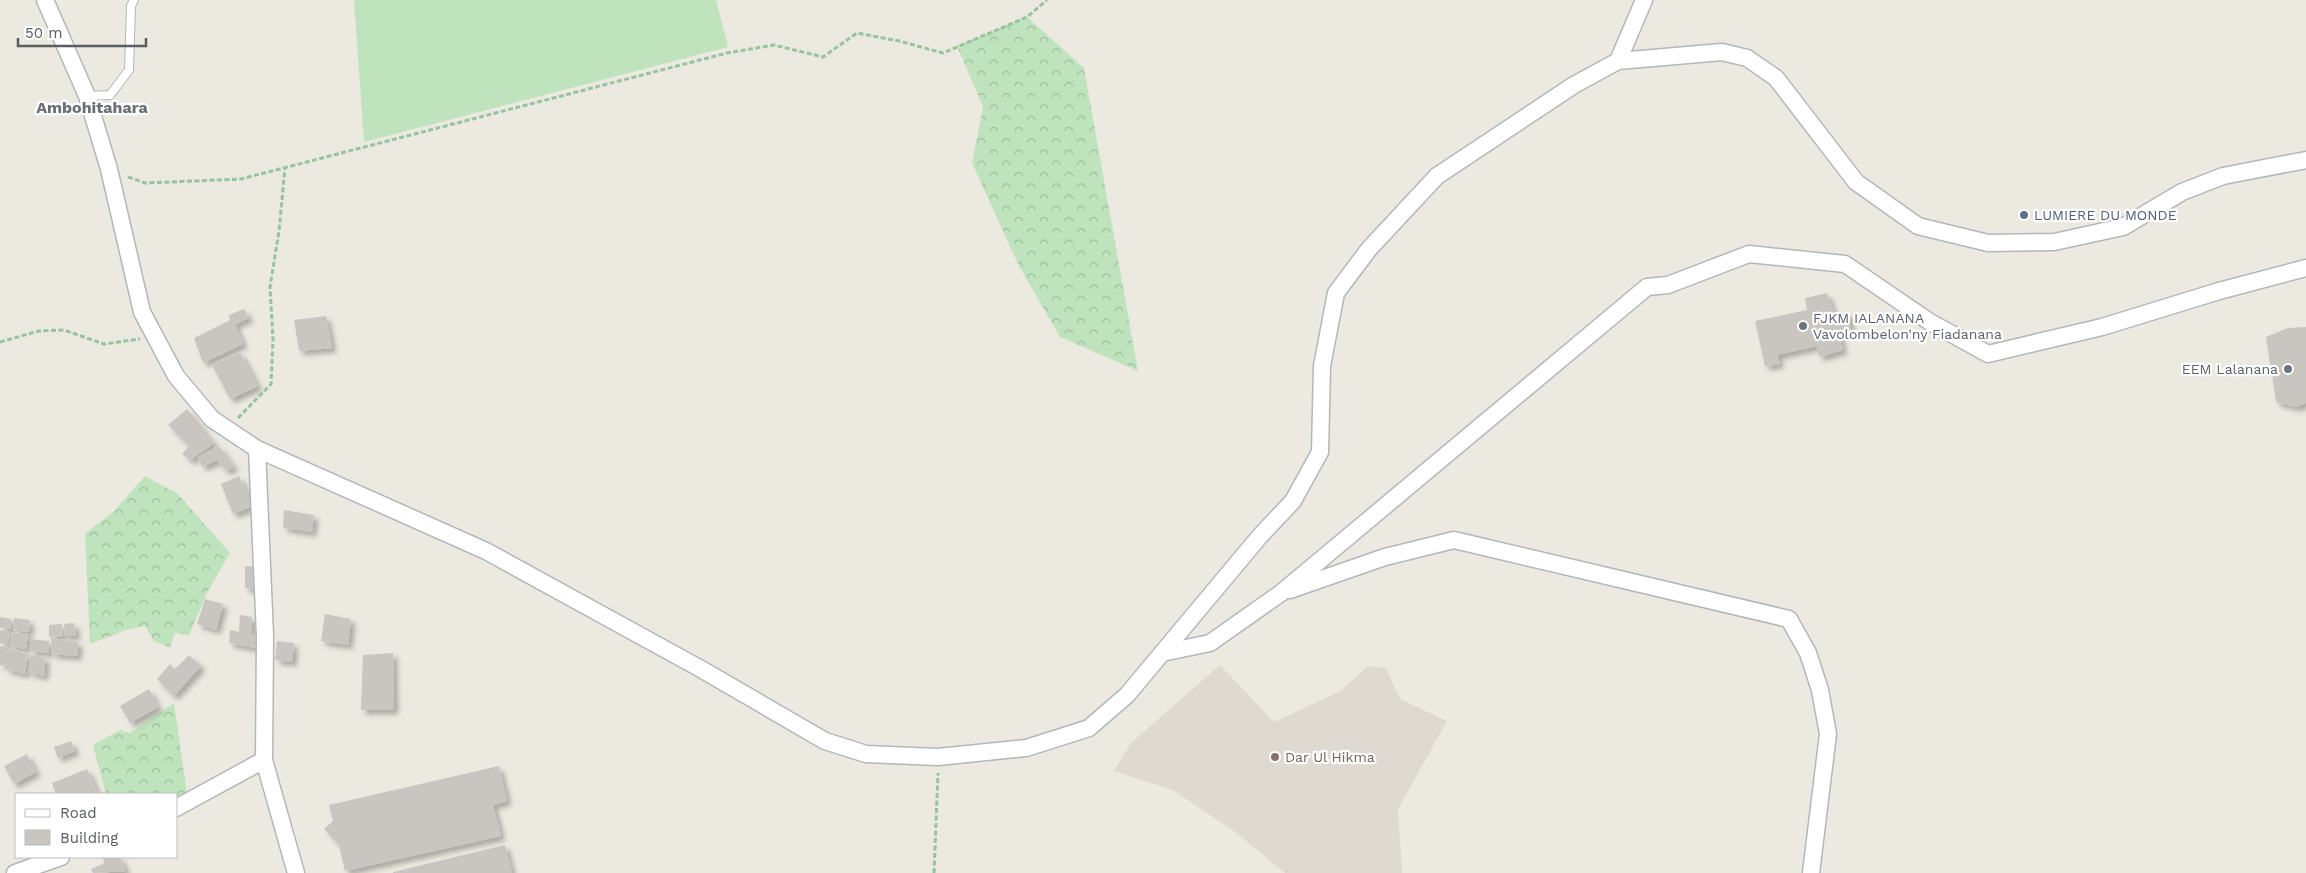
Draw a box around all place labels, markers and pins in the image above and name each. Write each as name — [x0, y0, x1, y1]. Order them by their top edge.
place label: LUMIERE DU MONDE — [2034, 207, 2177, 223]
marker: LUMIERE DU MONDE — [2018, 209, 2030, 221]
place label: FJKM IALANANA Vavolombelon'ny Fiadanana — [1813, 310, 2002, 342]
marker: FJKM IALANANA Vavolombelon'ny Fiadanana — [1797, 320, 1809, 332]
place label: EEM Lalanana — [2182, 361, 2278, 377]
marker: EEM Lalanana — [2282, 363, 2294, 375]
place label: Dar Ul Hikma — [1285, 749, 1375, 765]
marker: Dar Ul Hikma — [1269, 751, 1281, 763]

